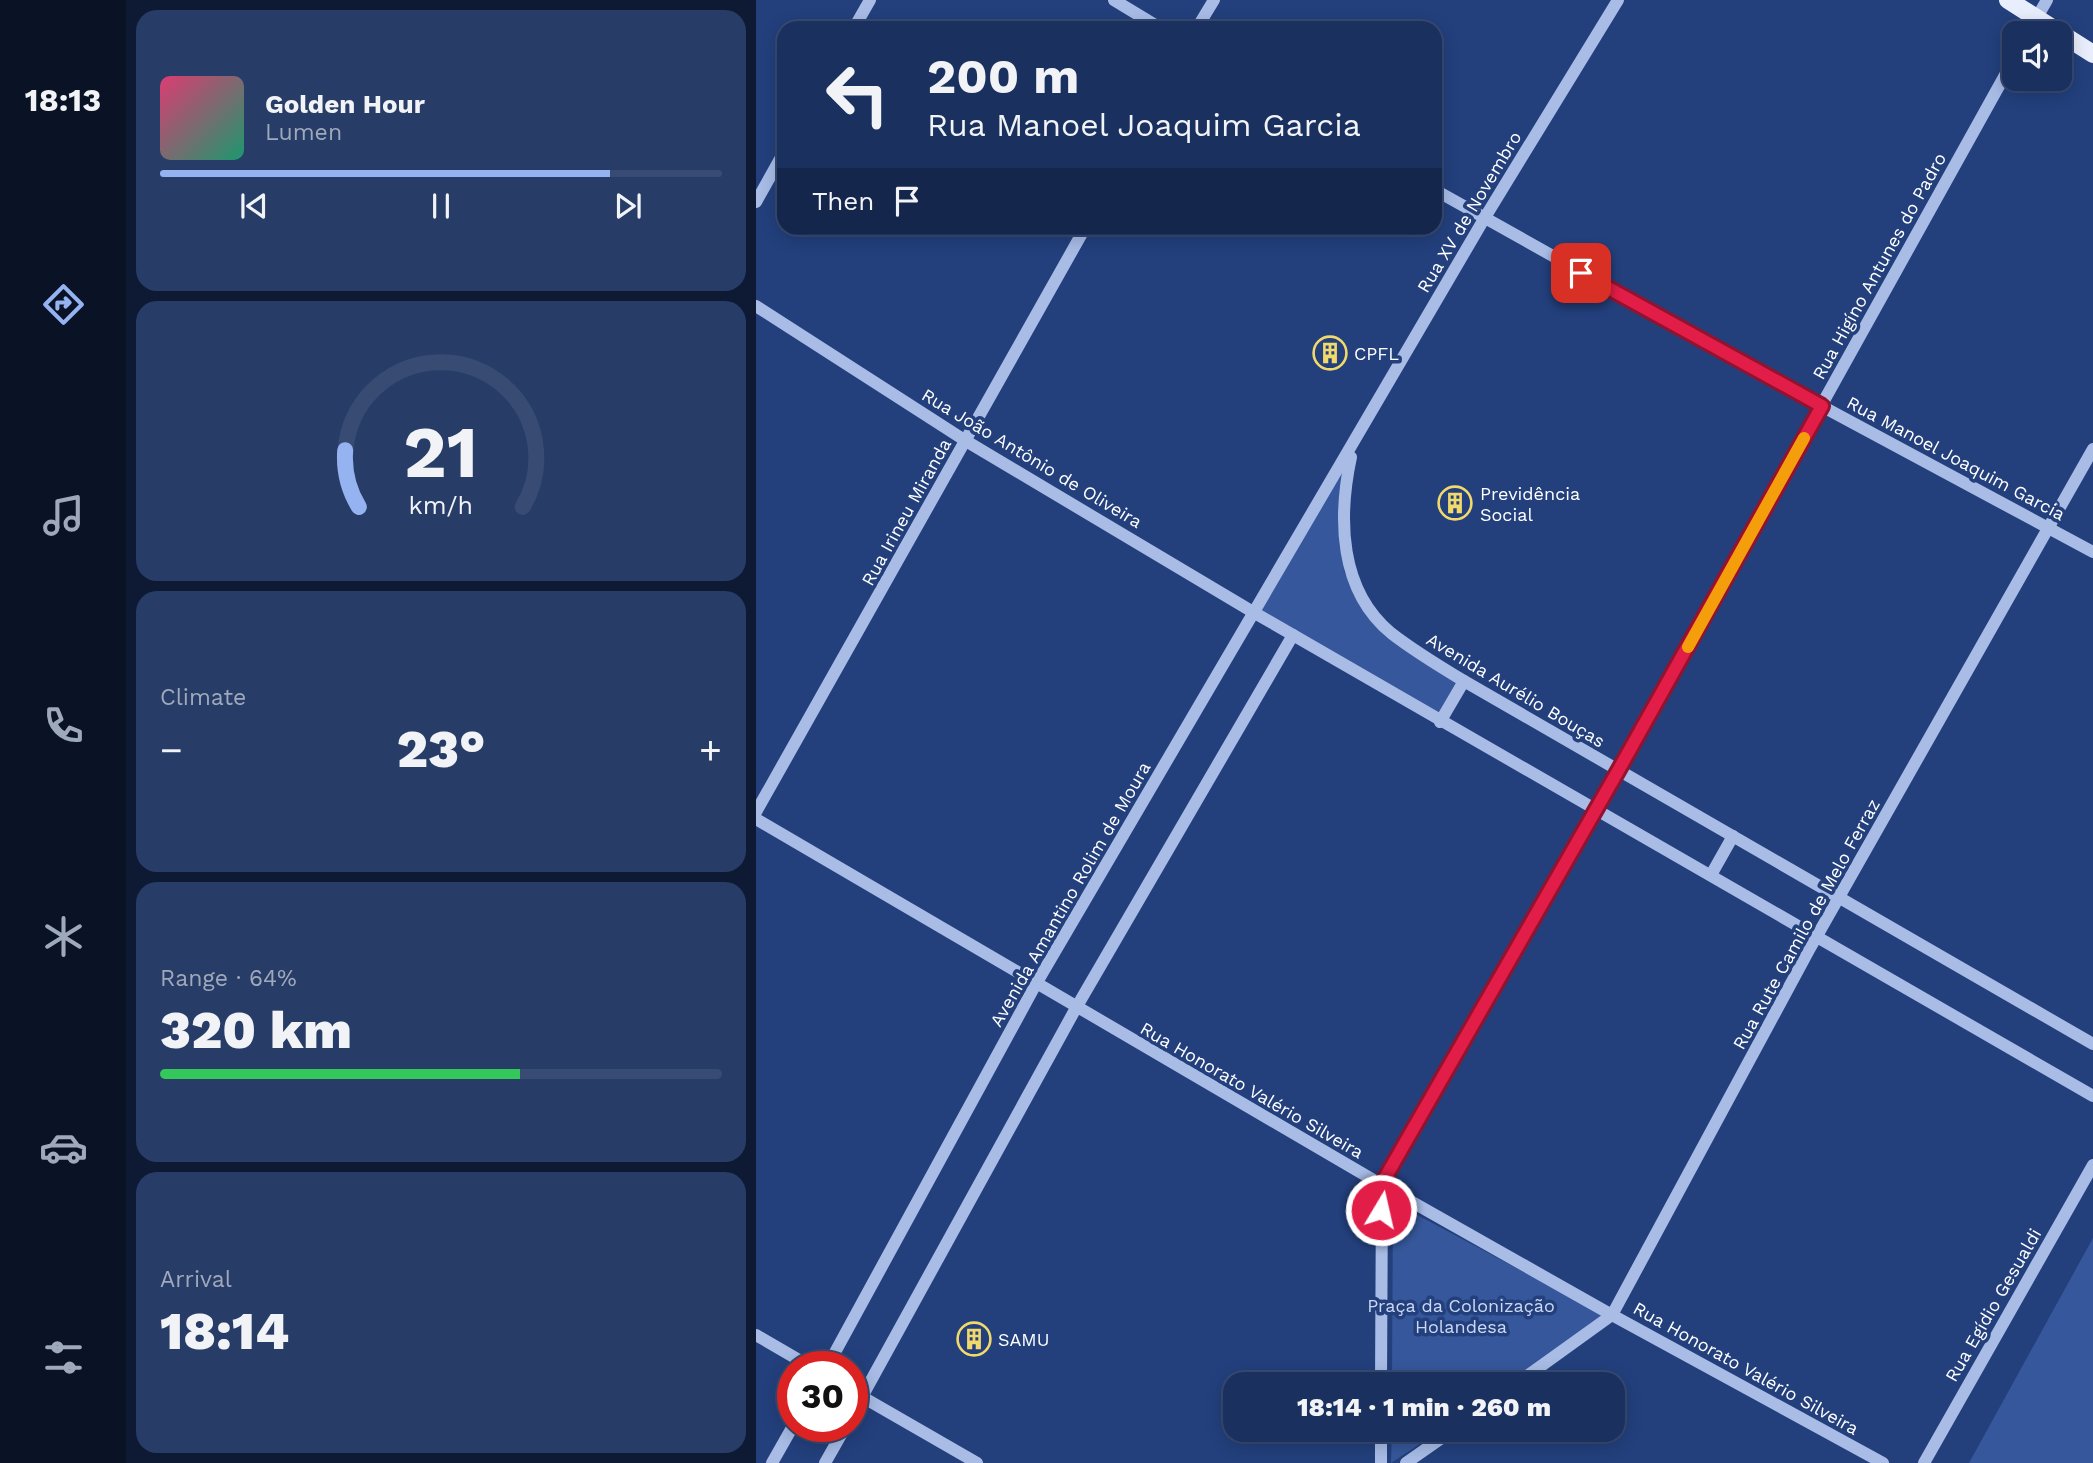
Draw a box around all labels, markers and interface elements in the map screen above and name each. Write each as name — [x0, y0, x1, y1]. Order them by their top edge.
map controls — [2002, 21, 2072, 91]
button: sound — [2002, 21, 2072, 91]
text: 200 m — [927, 47, 1079, 105]
icon: left — [812, 49, 903, 140]
text: 18:13 — [25, 81, 101, 119]
text: Golden Hour — [265, 89, 425, 119]
text: Rua Manoel Joaquim Garcia — [927, 106, 1361, 144]
text: Lumen — [265, 119, 342, 146]
street label: Rua XV de Novembro — [1413, 128, 1525, 296]
street label: Rua Higíno Antunes do Padro — [1808, 149, 1950, 383]
icon: arrive — [888, 182, 926, 220]
text: Then — [812, 186, 874, 216]
icon: previous — [235, 187, 273, 225]
icon: pause — [422, 187, 460, 225]
icon: next — [609, 187, 647, 225]
pin — [1551, 243, 1611, 303]
icon: arrive — [1562, 254, 1600, 292]
icon: directions — [39, 280, 88, 329]
building icon: CPFL — [1311, 334, 1349, 372]
place label: CPFL — [1354, 343, 1399, 364]
street label: Rua João Antônio de Oliveira — [918, 384, 1146, 532]
street label: Rua Manoel Joaquim Garcia — [1843, 391, 2069, 525]
text: 21 — [404, 409, 478, 495]
street label: Rua Irineu Miranda — [857, 435, 955, 589]
place label: Previdência Social — [1480, 483, 1580, 525]
building icon: Previdência Social — [1436, 484, 1474, 522]
icon: music — [39, 491, 88, 540]
text: km/h — [409, 491, 473, 520]
street label: Avenida Aurélio Bouças — [1423, 628, 1609, 752]
text: Climate — [160, 684, 246, 711]
icon: phone — [39, 701, 88, 750]
text: 23° — [397, 719, 485, 780]
text: − — [160, 728, 183, 772]
text: + — [699, 728, 722, 772]
street label: Avenida Amantino Rolim de Moura — [985, 758, 1155, 1030]
street label: Rua Rute Camilo de Melo Ferraz — [1728, 795, 1884, 1053]
icon: climate — [39, 912, 88, 961]
text: Range · 64% — [160, 965, 297, 992]
text: 320 km — [160, 1000, 352, 1061]
street label: Rua Honorato Valério Silveira — [1137, 1017, 1367, 1163]
icon: car — [39, 1123, 88, 1172]
position arrow — [1344, 1173, 1418, 1247]
street label: Rua Egídio Gesualdi — [1941, 1225, 2045, 1385]
text: Arrival — [160, 1266, 232, 1293]
park label: Praça da Colonização Holandesa — [1367, 1295, 1555, 1337]
street label: Rua Honorato Valério Silveira — [1630, 1297, 1862, 1439]
text: 18:14 — [160, 1301, 289, 1362]
building icon: SAMU — [955, 1320, 993, 1358]
place label: SAMU — [998, 1329, 1049, 1350]
icon: filters — [39, 1333, 88, 1382]
speed limit sign: 30 — [777, 1351, 868, 1442]
text: 18:14 · 1 min · 260 m — [1297, 1392, 1551, 1422]

